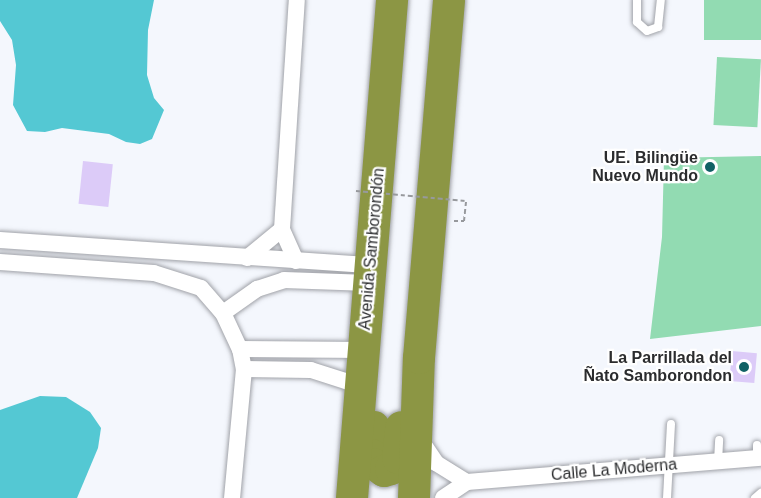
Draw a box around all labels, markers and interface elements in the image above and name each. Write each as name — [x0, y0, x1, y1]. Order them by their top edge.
place label: UE. Bilingüe Nuevo Mundo — [592, 148, 698, 186]
marker: UE. Bilingüe Nuevo Mundo — [703, 160, 717, 174]
street label: Avenida Samborondón — [355, 167, 389, 331]
place label: La Parrillada del Ñato Samborondon — [584, 348, 732, 386]
marker: La Parrillada del Ñato Samborondon — [737, 360, 751, 374]
street label: Calle La Moderna — [550, 455, 678, 485]

